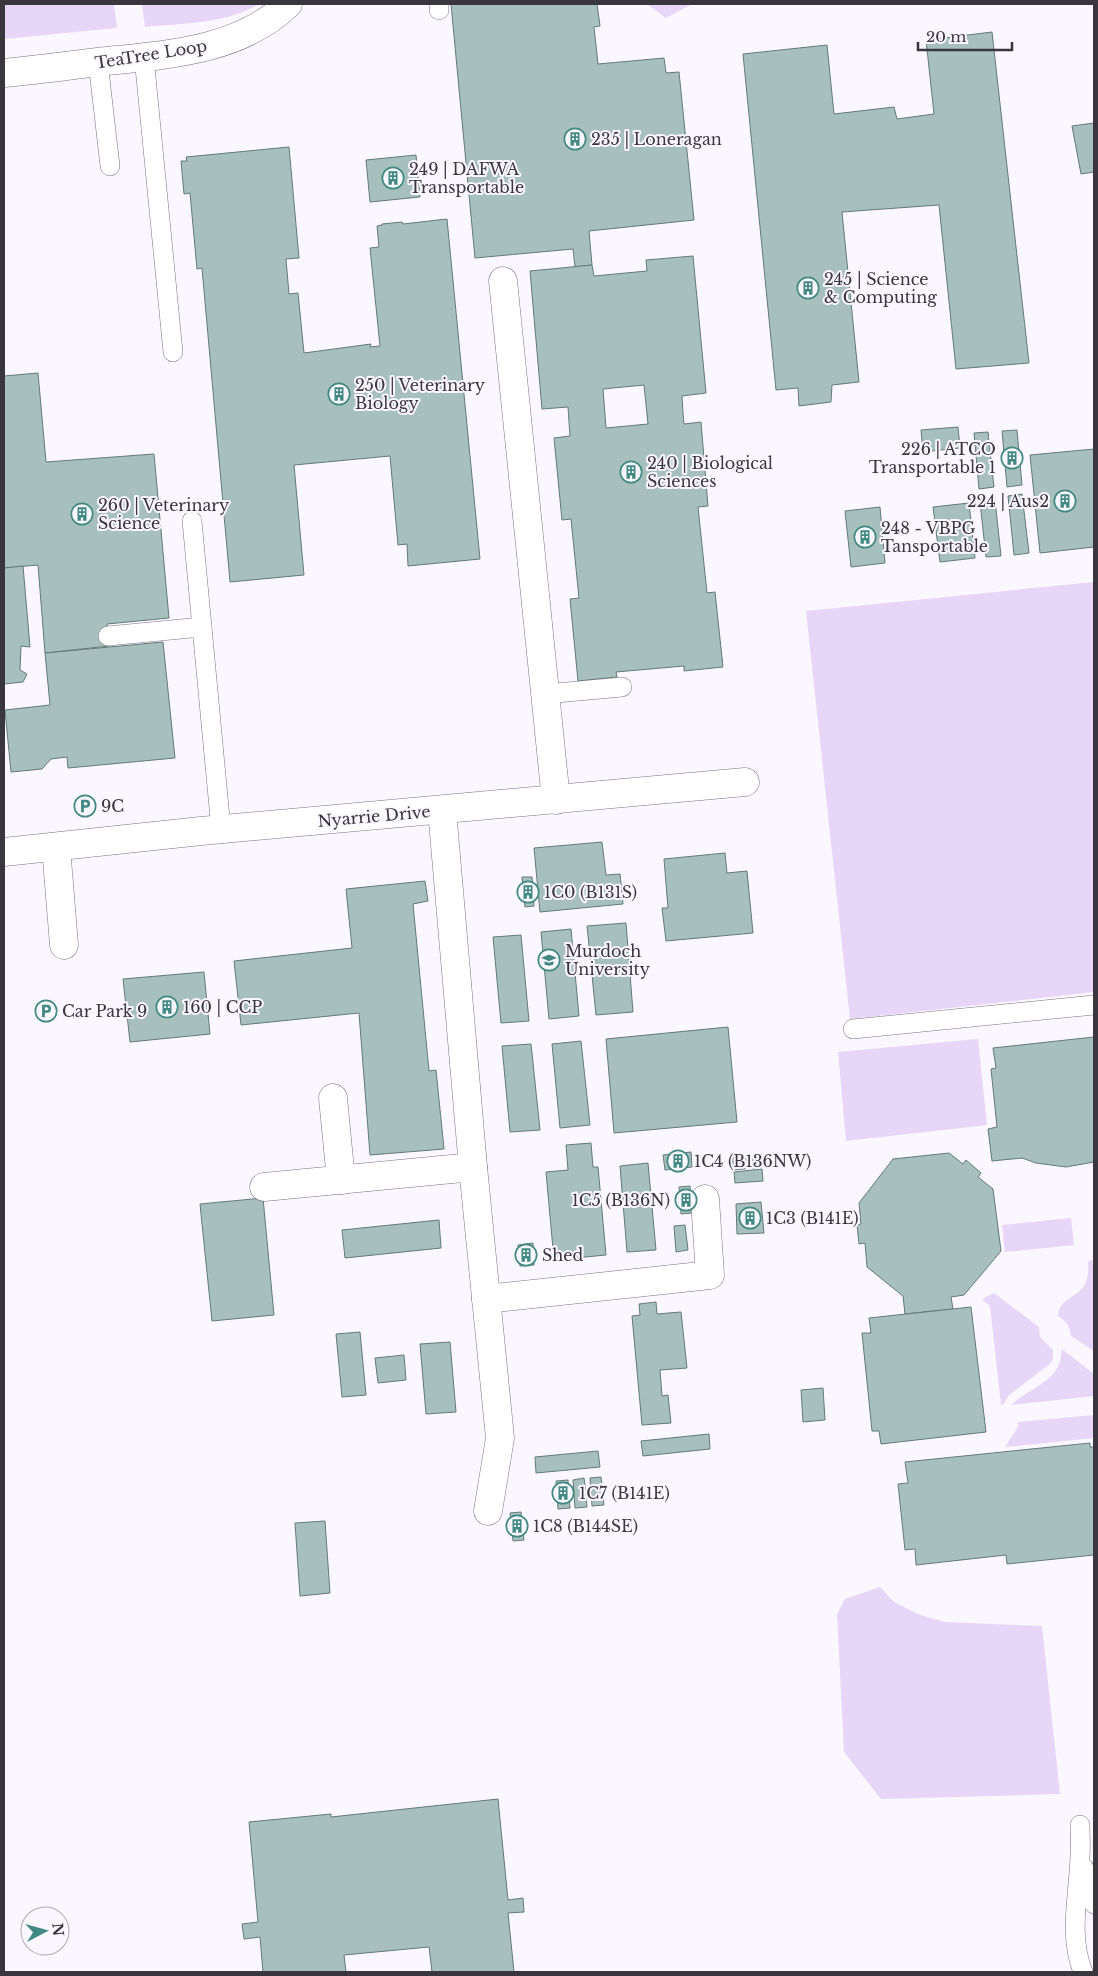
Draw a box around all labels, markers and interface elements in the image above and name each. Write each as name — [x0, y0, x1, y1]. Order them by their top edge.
scale bar — [918, 20, 1012, 52]
text: 20 m — [926, 27, 966, 46]
street label: TeaTree Loop — [94, 35, 209, 73]
building icon: 235 | Loneragan — [563, 127, 587, 151]
place label: 235 | Loneragan — [591, 129, 722, 149]
place label: 249 | DAFWA Transportable — [409, 159, 524, 197]
building icon: 249 | DAFWA Transportable — [381, 166, 405, 190]
place label: 245 | Science & Computing — [824, 269, 937, 307]
building icon: 245 | Science & Computing — [796, 276, 820, 300]
place label: 250 | Veterinary Biology — [355, 375, 486, 413]
building icon: 250 | Veterinary Biology — [327, 382, 351, 406]
place label: 226 | ATCO Transportable 1 — [869, 439, 996, 477]
building icon: 226 | ATCO Transportable 1 — [1000, 446, 1024, 470]
place label: 240 | Biological Sciences — [647, 453, 773, 491]
building icon: 240 | Biological Sciences — [619, 460, 643, 484]
building icon: 224 | Aus2 — [1053, 489, 1077, 513]
place label: 224 | Aus2 — [967, 491, 1049, 511]
place label: 260 | Veterinary Science — [98, 495, 230, 533]
building icon: 260 | Veterinary Science — [70, 502, 94, 526]
place label: 248 - VBPG Tansportable — [881, 518, 988, 556]
building icon: 248 - VBPG Tansportable — [853, 525, 877, 549]
parking icon: 9C — [73, 794, 97, 818]
place label: 9C — [101, 796, 124, 816]
street label: Nyarrie Drive — [317, 801, 431, 831]
building icon: 1C0 (B131S) — [516, 880, 540, 904]
place label: 1C0 (B131S) — [544, 882, 637, 902]
place label: Murdoch University — [565, 941, 651, 979]
school or university icon: Murdoch University — [537, 948, 561, 972]
building icon: 160 | CCP — [155, 995, 179, 1019]
place label: 160 | CCP — [183, 997, 262, 1017]
parking icon: Car Park 9 — [34, 999, 58, 1023]
place label: Car Park 9 — [62, 1001, 147, 1021]
building icon: 1C4 (B136NW) — [666, 1149, 690, 1173]
place label: 1C4 (B136NW) — [694, 1151, 811, 1171]
building icon: 1C5 (B136N) — [674, 1188, 698, 1212]
place label: 1C5 (B136N) — [572, 1190, 670, 1210]
building icon: 1C3 (B141E) — [738, 1206, 762, 1230]
place label: 1C3 (B141E) — [766, 1208, 859, 1228]
building icon: Shed — [514, 1243, 538, 1267]
place label: Shed — [542, 1245, 583, 1265]
building icon: 1C7 (B141E) — [551, 1481, 575, 1505]
place label: 1C7 (B141E) — [579, 1483, 670, 1503]
building icon: 1C8 (B144SE) — [505, 1514, 529, 1538]
place label: 1C8 (B144SE) — [533, 1516, 638, 1536]
north arrow — [20, 1906, 70, 1956]
text: N — [48, 1922, 68, 1937]

